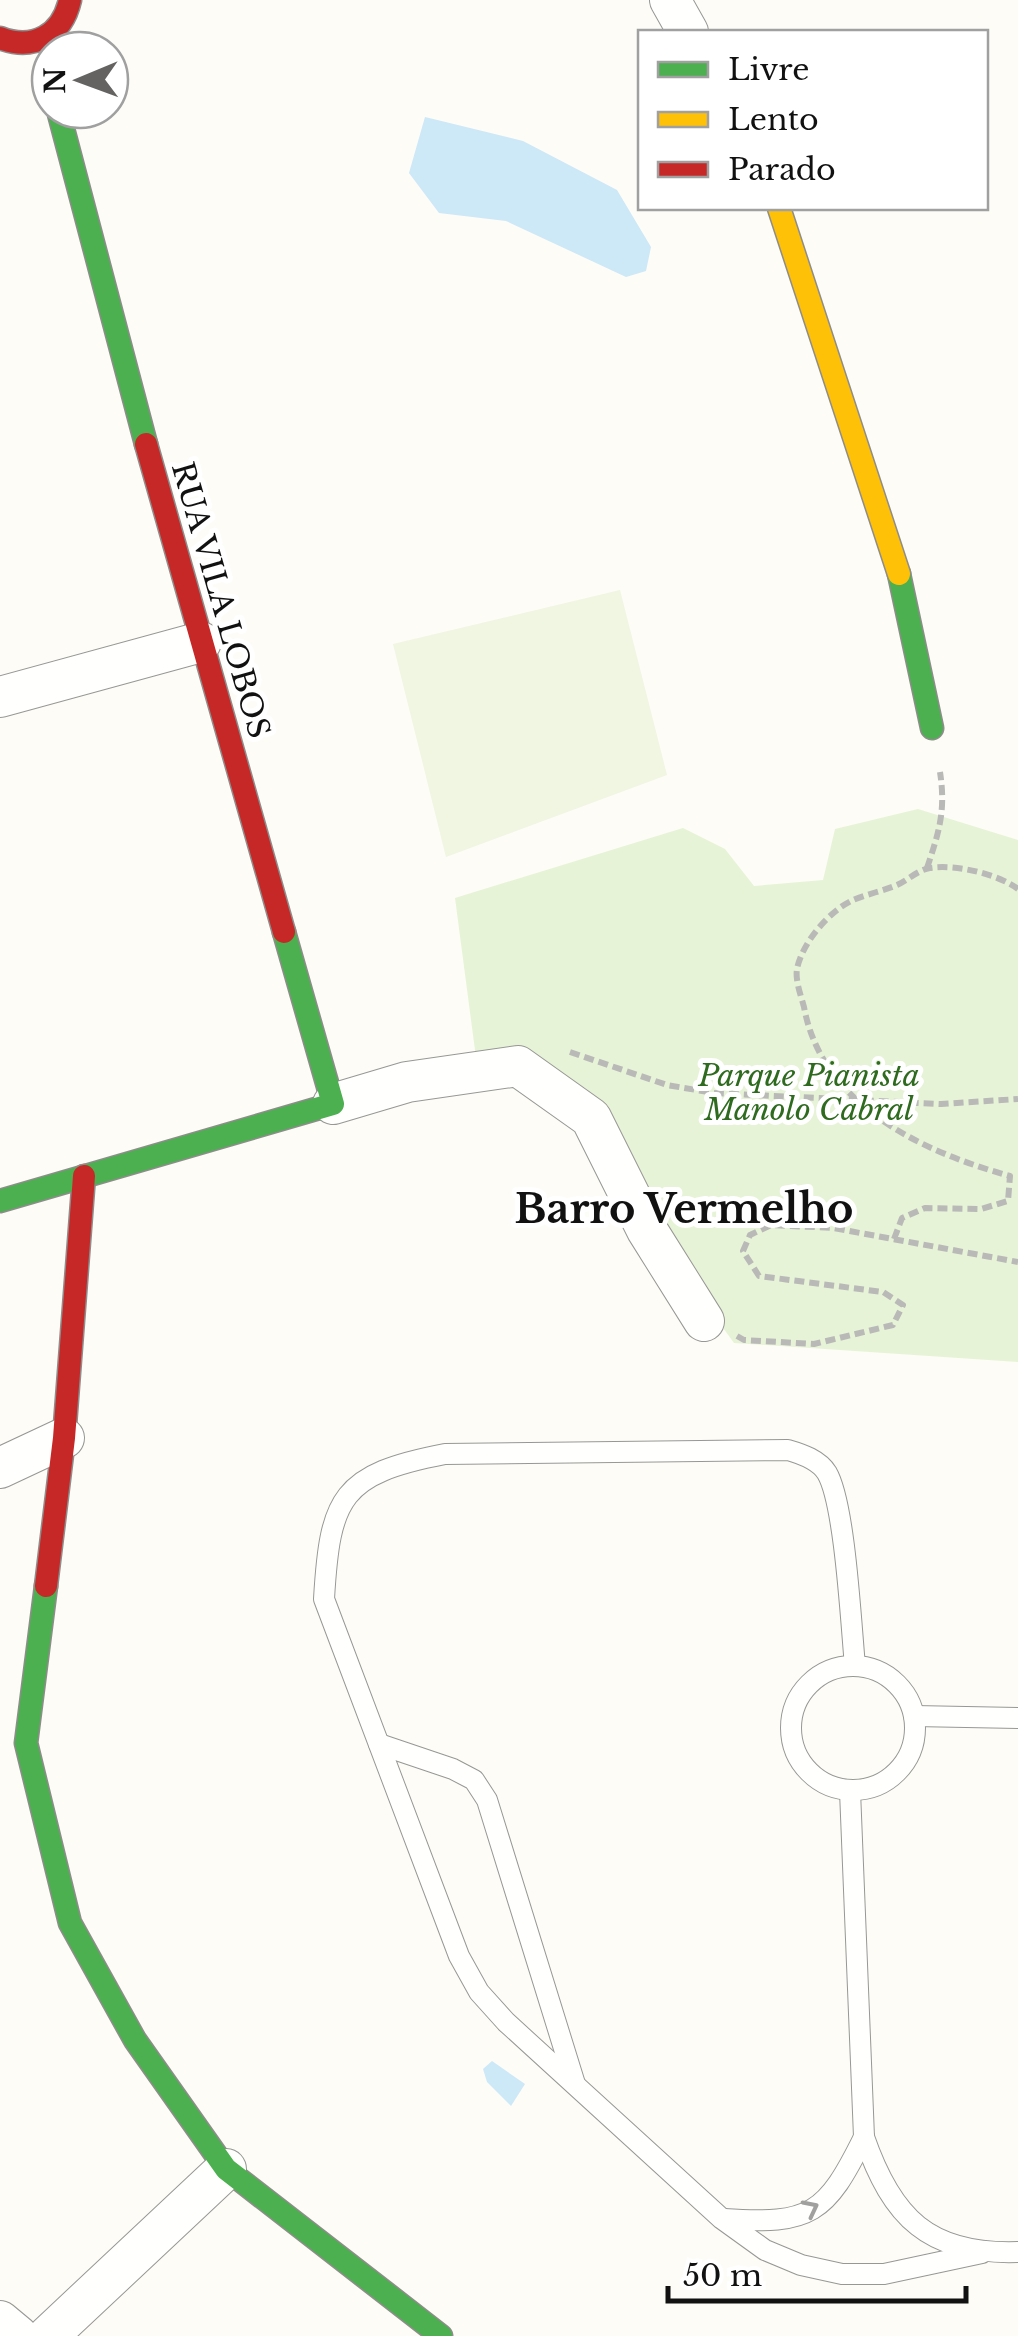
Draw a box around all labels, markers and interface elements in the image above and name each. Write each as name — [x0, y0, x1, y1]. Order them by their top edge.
north arrow — [30, 30, 130, 130]
legend — [638, 30, 988, 210]
text: Livre — [728, 51, 809, 88]
text: N — [38, 67, 73, 94]
text: Lento — [728, 101, 819, 138]
text: Parado — [728, 151, 836, 188]
street label: RUA VILA LOBOS — [164, 458, 278, 742]
park label: Parque Pianista Manolo Cabral — [697, 1057, 920, 1128]
district label: Barro Vermelho — [515, 1184, 853, 1234]
one-way arrow — [800, 2201, 818, 2220]
scale bar — [668, 2241, 966, 2303]
text: 50 m — [683, 2257, 762, 2294]

